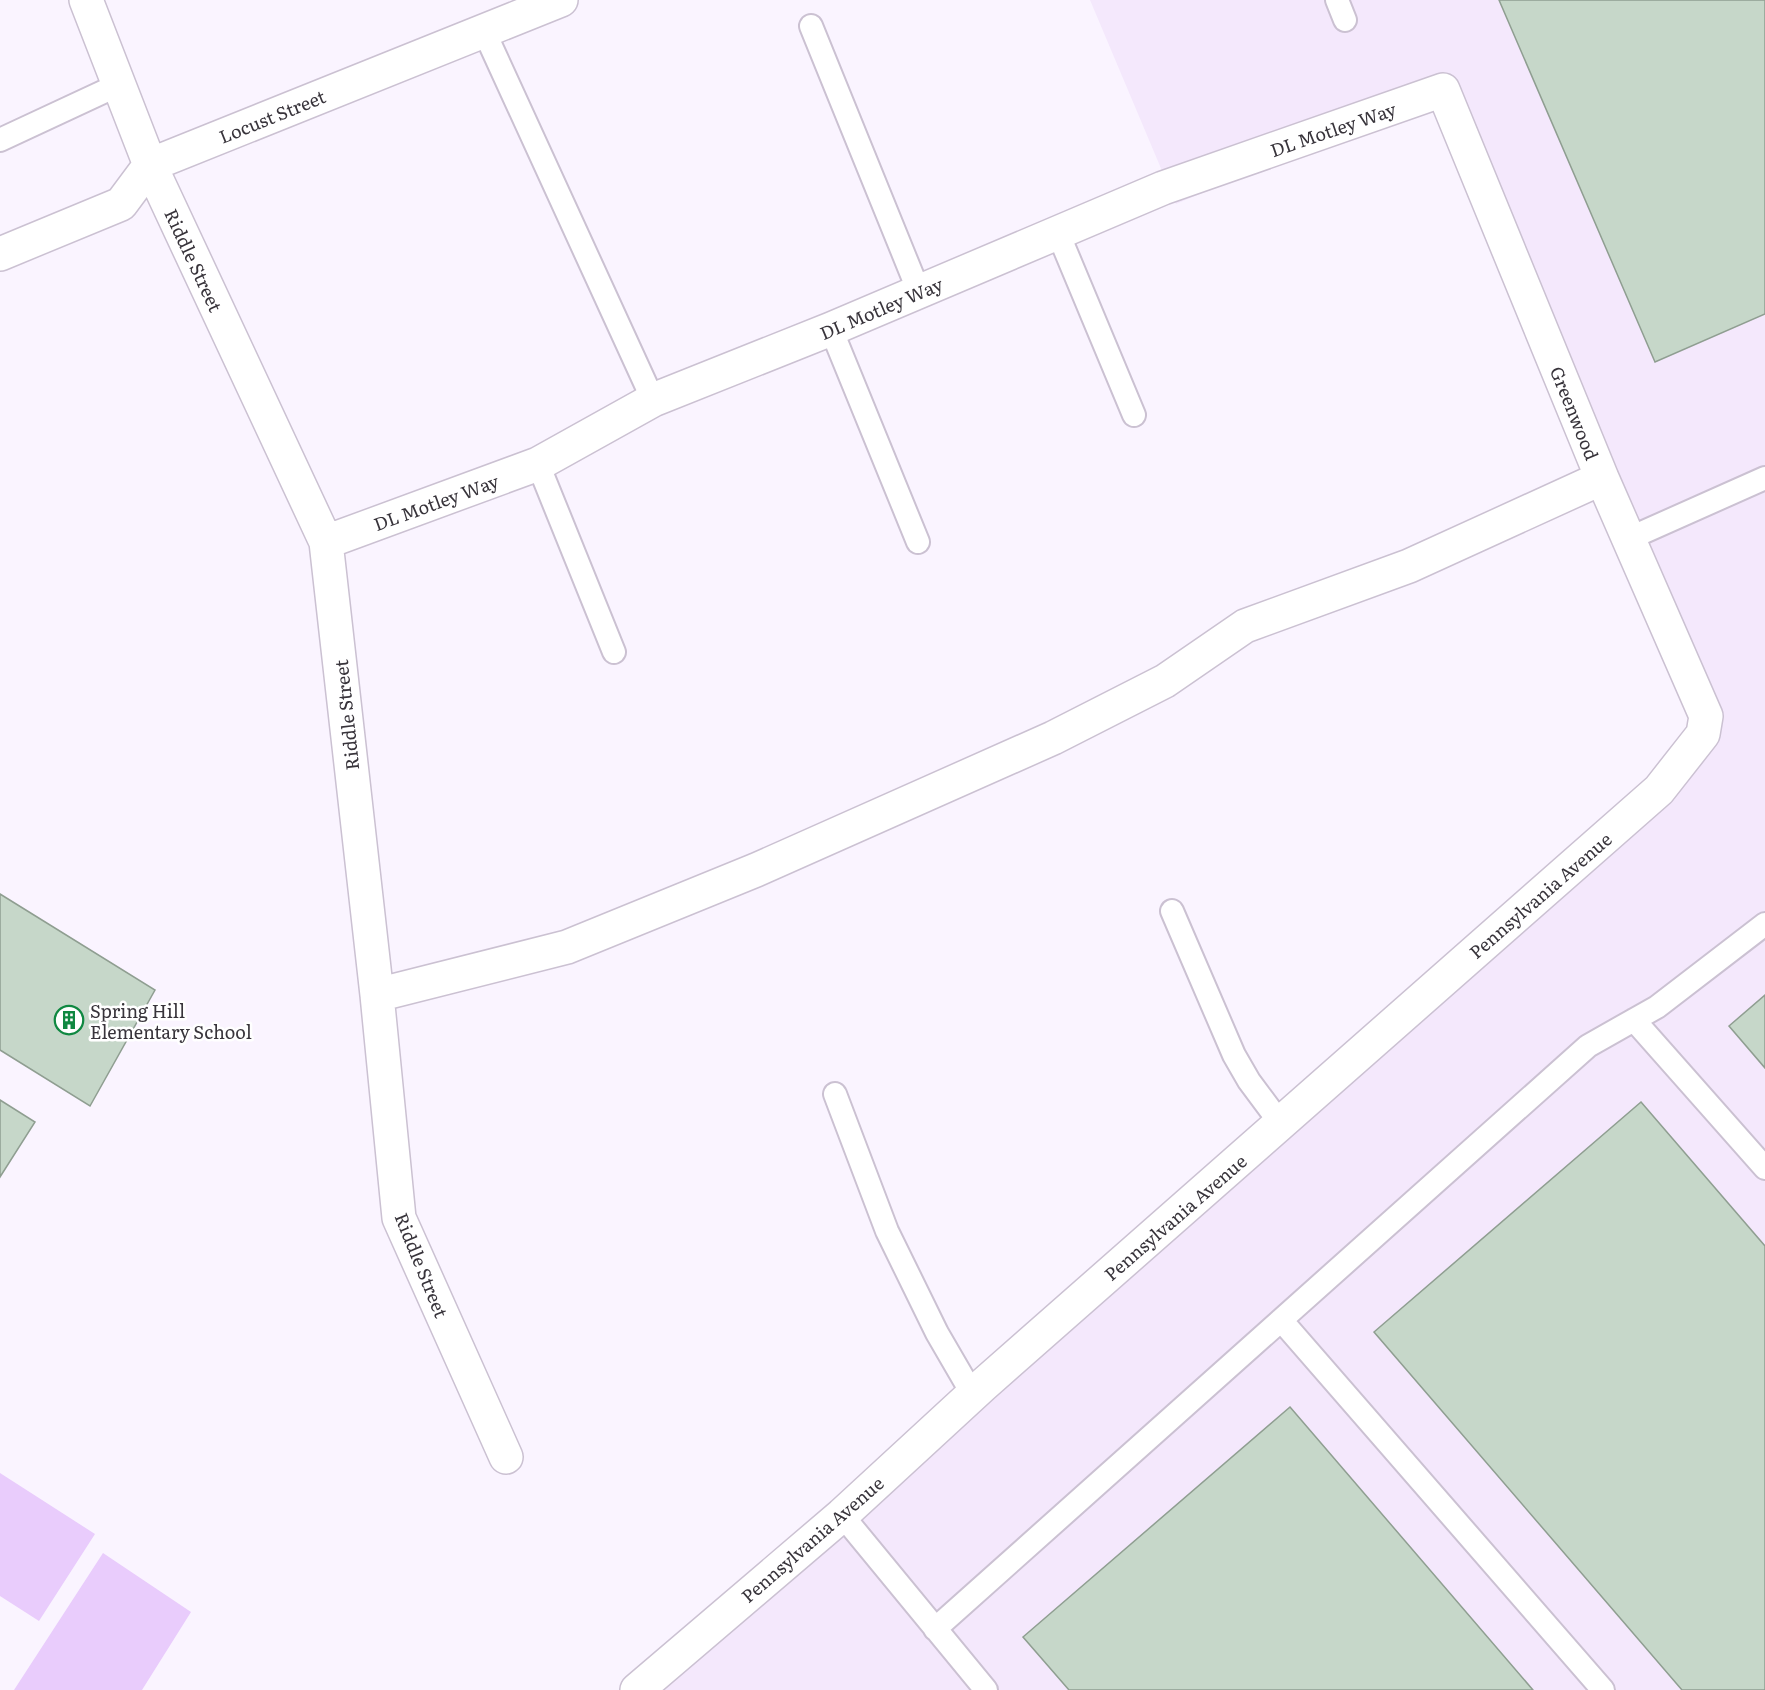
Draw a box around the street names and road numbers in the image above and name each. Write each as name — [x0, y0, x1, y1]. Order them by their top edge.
street label: Locust Street — [215, 82, 330, 150]
street label: DL Motley Way — [1266, 95, 1400, 163]
street label: Riddle Street — [158, 204, 230, 317]
street label: DL Motley Way — [815, 270, 947, 346]
street label: Greenwood — [1544, 362, 1606, 464]
street label: DL Motley Way — [370, 467, 503, 537]
street label: Riddle Street — [327, 658, 365, 772]
street label: Pennsylvania Avenue — [1463, 825, 1617, 965]
street label: Pennsylvania Avenue — [1098, 1147, 1252, 1287]
street label: Riddle Street — [389, 1208, 456, 1322]
street label: Pennsylvania Avenue — [735, 1469, 889, 1609]

